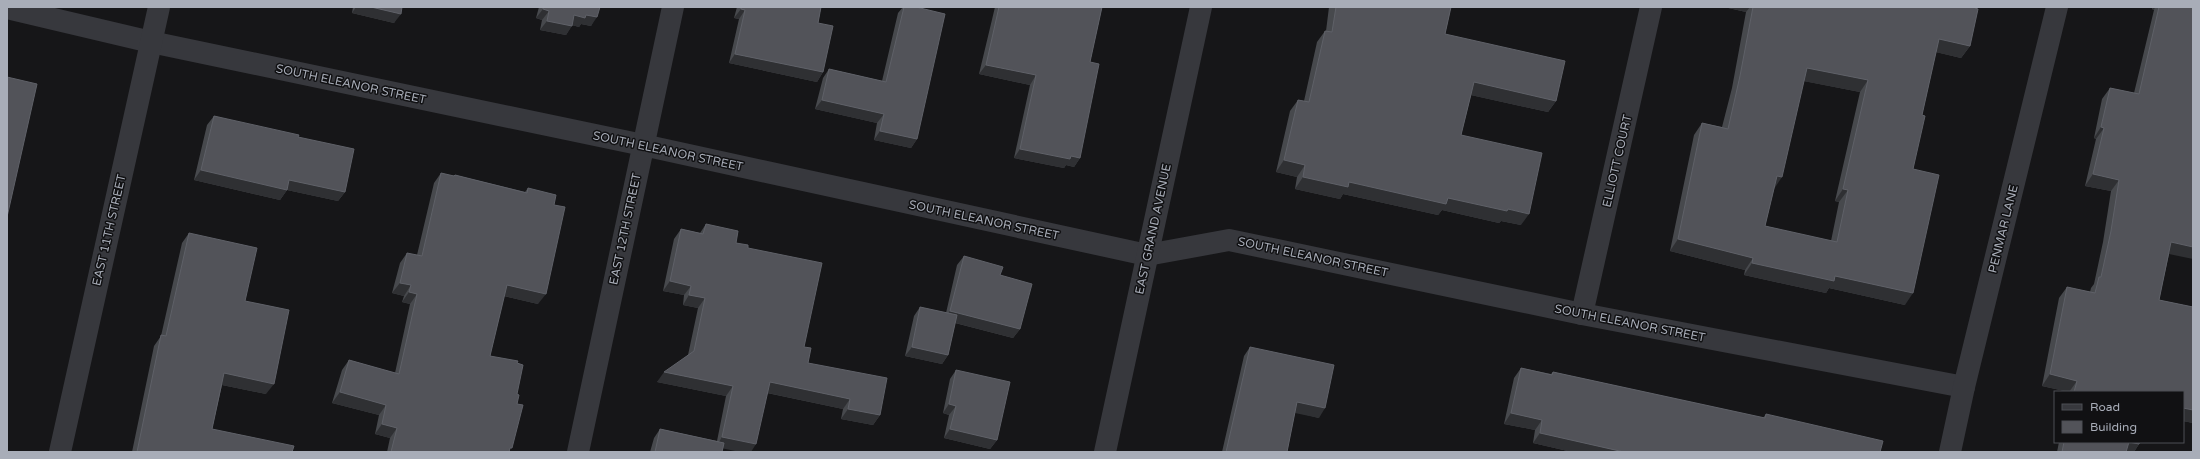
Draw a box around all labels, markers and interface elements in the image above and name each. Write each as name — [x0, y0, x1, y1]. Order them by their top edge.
street label: SOUTH ELEANOR STREET — [275, 61, 428, 107]
street label: ELLIOTT COURT — [1600, 113, 1635, 209]
street label: SOUTH ELEANOR STREET — [592, 128, 745, 174]
street label: EAST GRAND AVENUE — [1132, 162, 1174, 296]
street label: EAST 12TH STREET — [606, 171, 644, 286]
street label: EAST 11TH STREET — [89, 172, 129, 287]
street label: PENMAR LANE — [1985, 183, 2021, 275]
street label: SOUTH ELEANOR STREET — [908, 197, 1061, 243]
street label: SOUTH ELEANOR STREET — [1237, 234, 1390, 280]
street label: SOUTH ELEANOR STREET — [1553, 301, 1707, 345]
legend — [2054, 391, 2184, 443]
text: Road — [2090, 400, 2120, 414]
text: Building — [2090, 420, 2137, 434]

